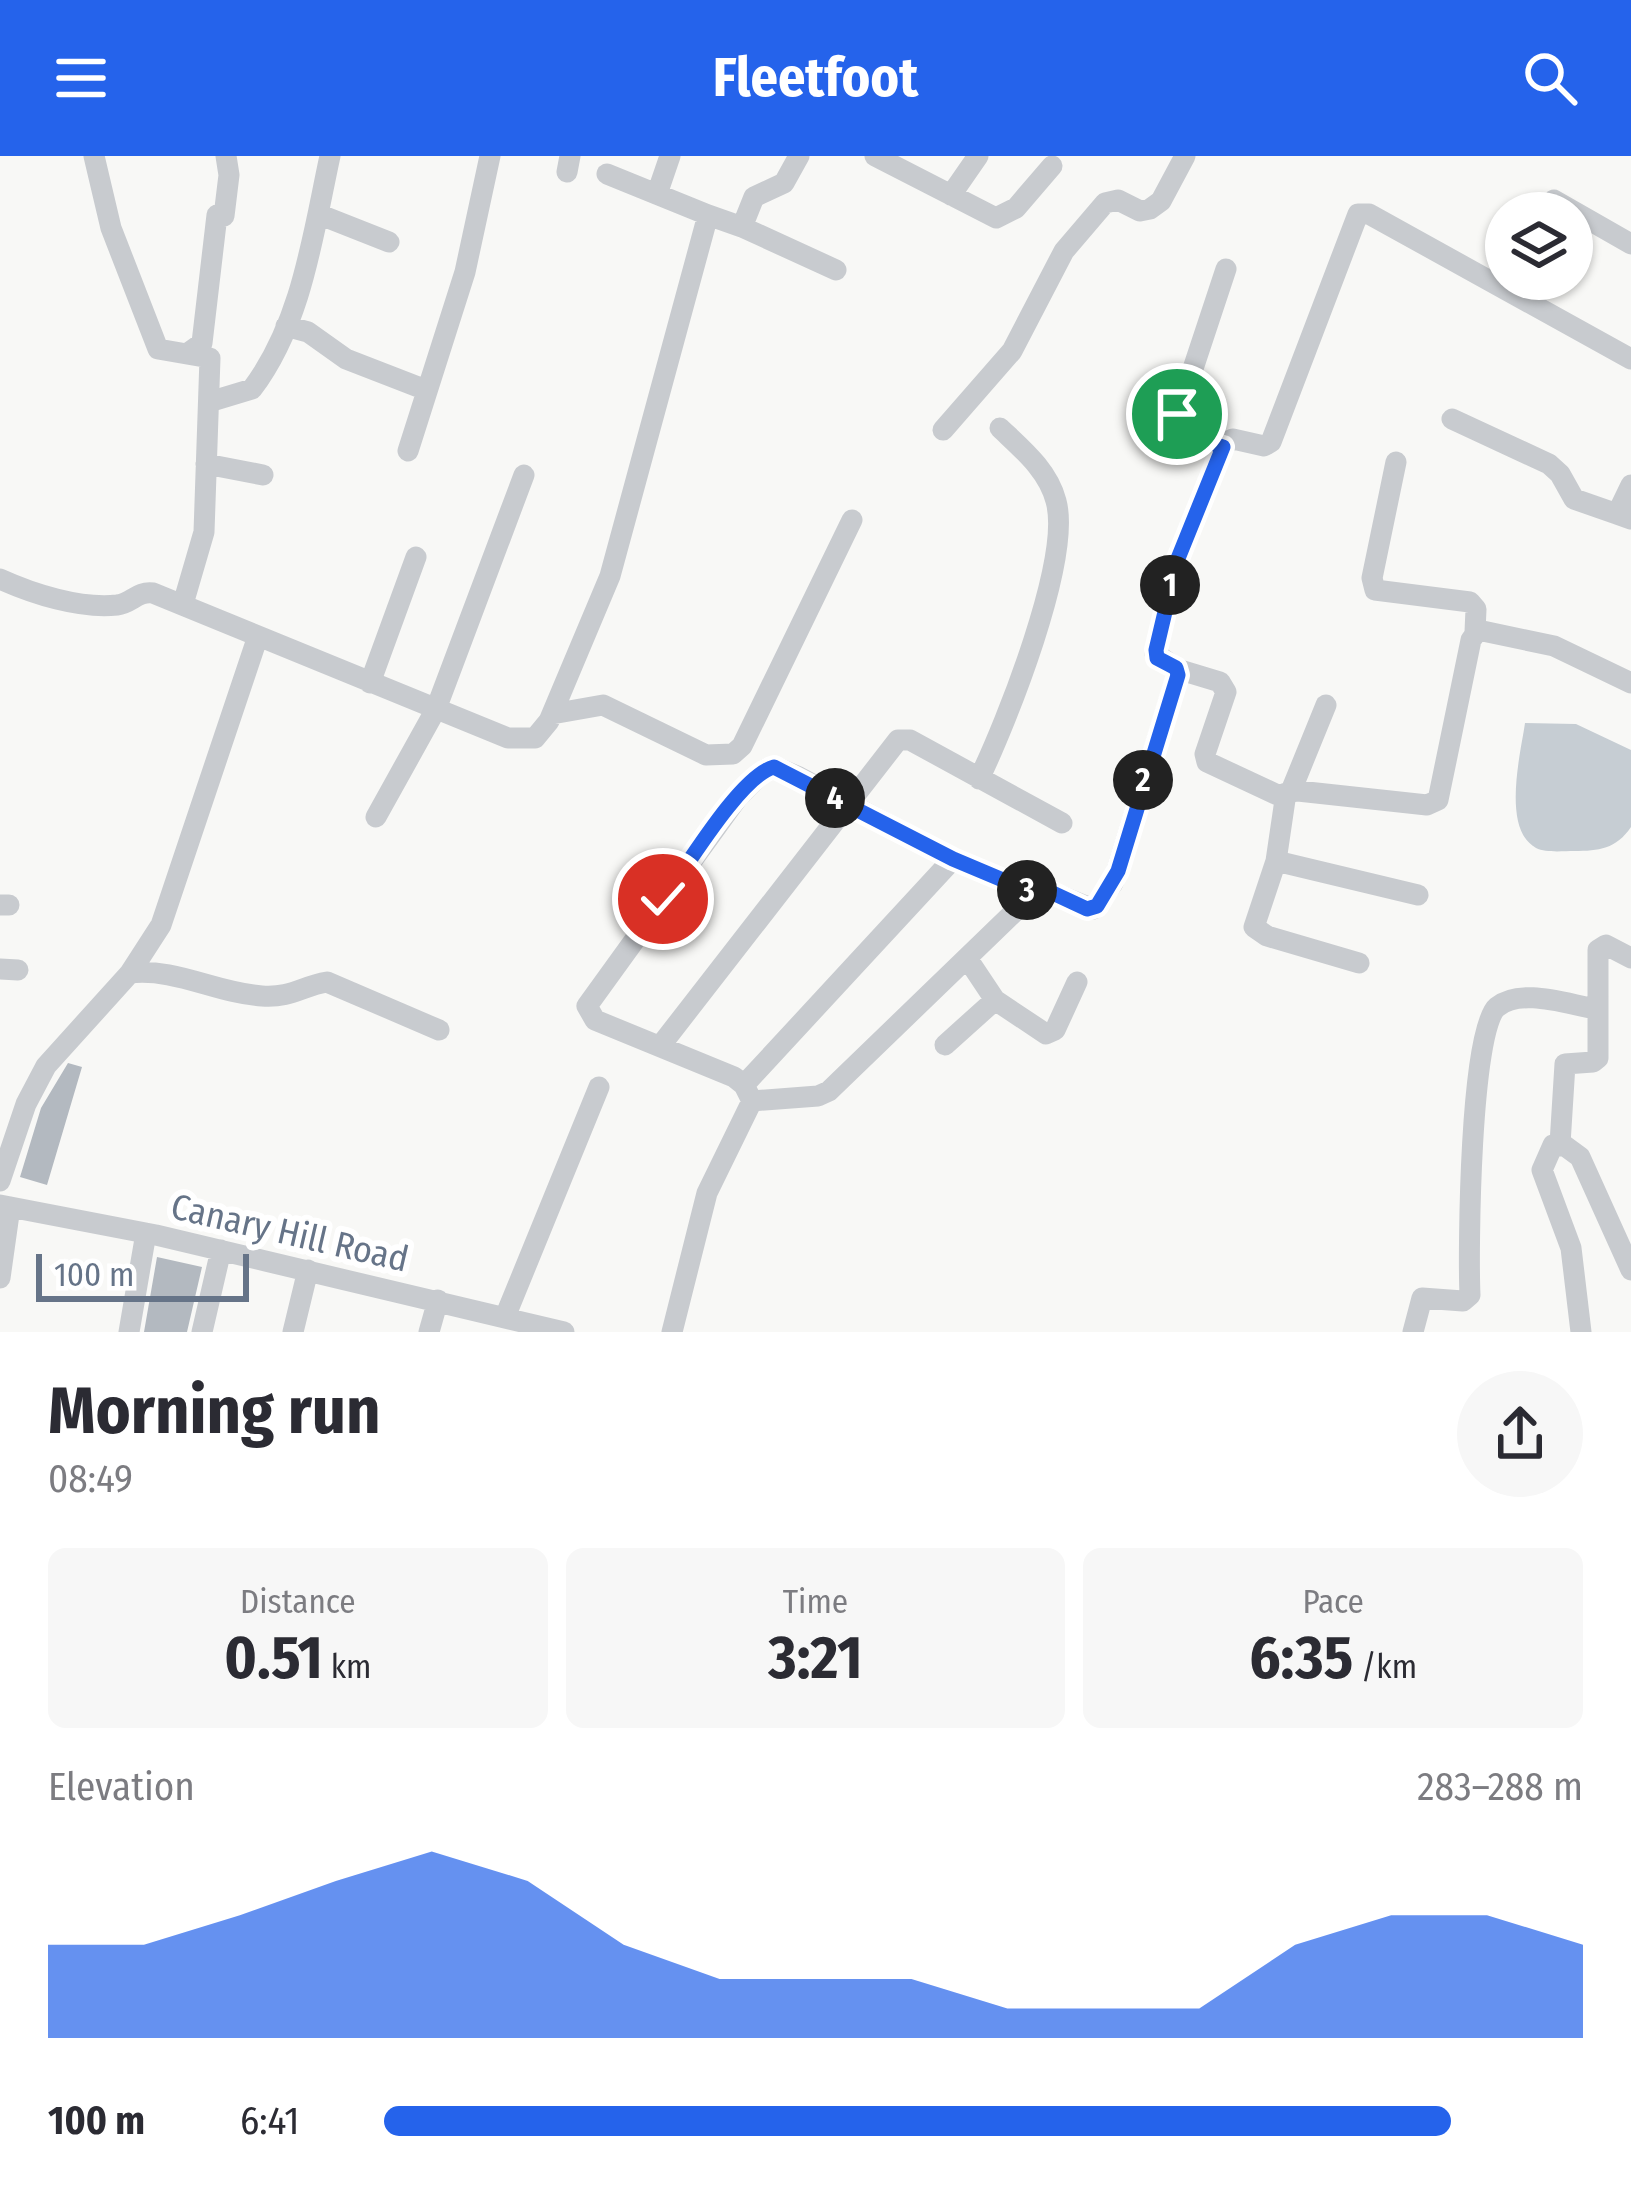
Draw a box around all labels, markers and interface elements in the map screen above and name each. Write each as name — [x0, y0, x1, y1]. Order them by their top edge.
icon: menu — [48, 45, 114, 111]
icon: search — [1517, 45, 1583, 111]
text: Fleetfoot — [713, 46, 918, 110]
map controls — [1485, 192, 1593, 300]
button: layers — [1485, 192, 1593, 300]
pin — [1126, 363, 1228, 465]
icon: arrive — [1144, 381, 1210, 447]
pin: 1 — [1140, 555, 1200, 615]
text: 1 — [1163, 565, 1177, 605]
pin: 2 — [1113, 750, 1173, 810]
text: 2 — [1135, 760, 1151, 800]
pin: 4 — [805, 768, 865, 828]
text: 4 — [827, 778, 843, 818]
pin — [612, 848, 714, 950]
pin: 3 — [997, 860, 1057, 920]
icon: check — [630, 866, 696, 932]
text: 3 — [1019, 870, 1035, 910]
street label: Canary Hill Road — [167, 1184, 413, 1282]
scale bar — [36, 1248, 249, 1301]
text: 100 m — [54, 1255, 134, 1295]
text: Morning run — [48, 1371, 381, 1450]
button: share — [1457, 1371, 1583, 1497]
text: 08:49 — [48, 1456, 133, 1502]
text: Distance — [240, 1582, 356, 1622]
text: Time — [783, 1582, 848, 1622]
text: Pace — [1302, 1582, 1364, 1622]
text: 0.51 — [224, 1622, 323, 1694]
text: 3:21 — [768, 1622, 863, 1694]
text: 6:35 — [1249, 1622, 1353, 1694]
text: km — [323, 1647, 371, 1687]
text: /km — [1353, 1647, 1417, 1687]
text: Elevation — [48, 1764, 195, 1810]
text: 283–288 m — [1417, 1764, 1583, 1810]
text: 100 m — [48, 2098, 145, 2144]
text: 6:41 — [240, 2098, 299, 2144]

